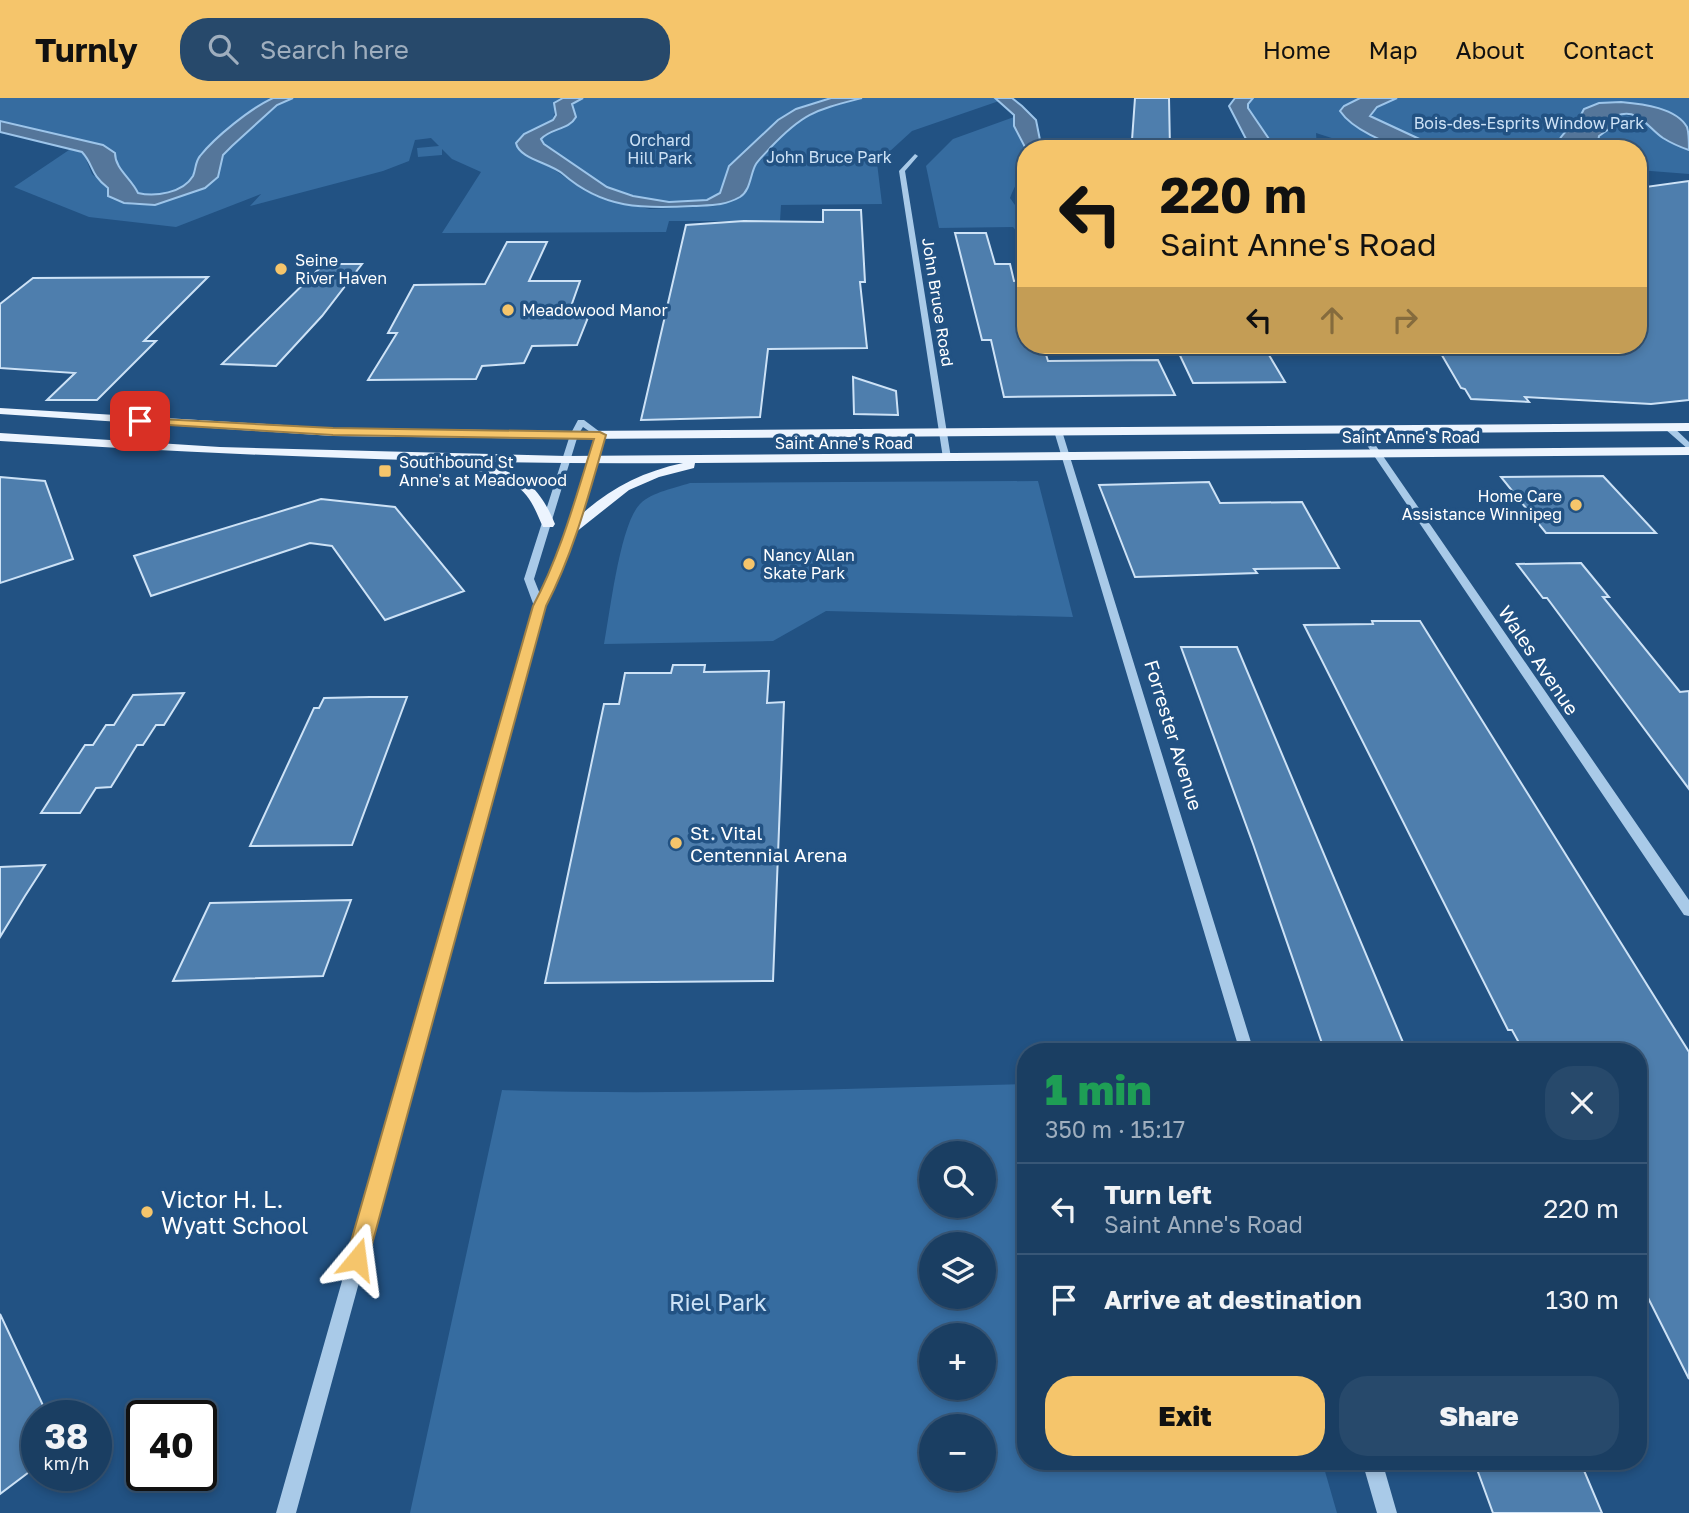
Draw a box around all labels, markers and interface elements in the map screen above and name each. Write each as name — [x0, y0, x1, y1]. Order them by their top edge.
search box — [180, 18, 670, 81]
text: Turnly — [35, 30, 138, 69]
icon: search — [204, 30, 242, 68]
text: Search here — [260, 34, 409, 65]
text: Home — [1263, 35, 1331, 64]
text: Map — [1369, 35, 1418, 64]
text: About — [1456, 35, 1525, 64]
text: Contact — [1563, 35, 1654, 64]
park label: Bois-des-Esprits Window Park — [1414, 113, 1644, 133]
park label: Orchard Hill Park — [627, 130, 693, 168]
park label: John Bruce Park — [766, 147, 892, 167]
text: 220 m — [1160, 165, 1307, 224]
icon: left — [1045, 168, 1136, 259]
text: Saint Anne's Road — [1160, 225, 1437, 263]
street label: John Bruce Road — [918, 236, 958, 368]
place label: Seine River Haven — [295, 250, 387, 288]
marker: Seine River Haven — [273, 261, 289, 277]
place label: Meadowood Manor — [522, 300, 668, 320]
icon: left — [1240, 301, 1278, 339]
icon: ahead — [1313, 301, 1351, 339]
icon: right — [1386, 301, 1424, 339]
marker: Meadowood Manor — [500, 302, 516, 318]
pin — [110, 391, 170, 451]
icon: arrive — [121, 402, 159, 440]
street label: Saint Anne's Road — [1342, 427, 1480, 447]
street label: Saint Anne's Road — [775, 433, 913, 453]
place label: Southbound St Anne's at Meadowood — [399, 452, 567, 490]
marker: Southbound St Anne's at Meadowood — [377, 463, 393, 479]
place label: Home Care Assistance Winnipeg — [1402, 486, 1562, 524]
marker: Home Care Assistance Winnipeg — [1568, 497, 1584, 513]
place label: Nancy Allan Skate Park — [763, 545, 855, 583]
marker: Nancy Allan Skate Park — [741, 556, 757, 572]
street label: Wales Avenue — [1494, 601, 1584, 719]
street label: Forrester Avenue — [1140, 657, 1208, 813]
place label: St. Vital Centennial Arena — [690, 821, 847, 866]
marker: St. Vital Centennial Arena — [668, 835, 684, 851]
text: 1 min — [1045, 1064, 1152, 1114]
button: close — [1545, 1066, 1619, 1140]
text: 350 m · 15:17 — [1045, 1115, 1185, 1143]
map controls — [919, 1141, 996, 1491]
button: search — [919, 1141, 996, 1218]
text: Turn left — [1104, 1179, 1212, 1210]
place label: Victor H. L. Wyatt School — [161, 1185, 308, 1239]
icon: left — [1045, 1190, 1083, 1228]
text: 220 m — [1543, 1193, 1619, 1224]
marker: Victor H. L. Wyatt School — [139, 1204, 155, 1220]
text: Saint Anne's Road — [1104, 1210, 1303, 1238]
position arrow — [320, 1222, 394, 1296]
button: layers — [919, 1232, 996, 1309]
icon: arrive — [1045, 1281, 1083, 1319]
text: Arrive at destination — [1104, 1284, 1362, 1315]
text: 130 m — [1546, 1284, 1619, 1315]
park label: Riel Park — [669, 1288, 767, 1316]
button: + — [919, 1323, 996, 1400]
button: Exit — [1045, 1376, 1325, 1456]
button: Share — [1339, 1376, 1619, 1456]
speed limit sign: 40 — [126, 1400, 217, 1491]
button: − — [919, 1414, 996, 1491]
text: 38 — [45, 1415, 88, 1457]
text: km/h — [44, 1452, 89, 1474]

